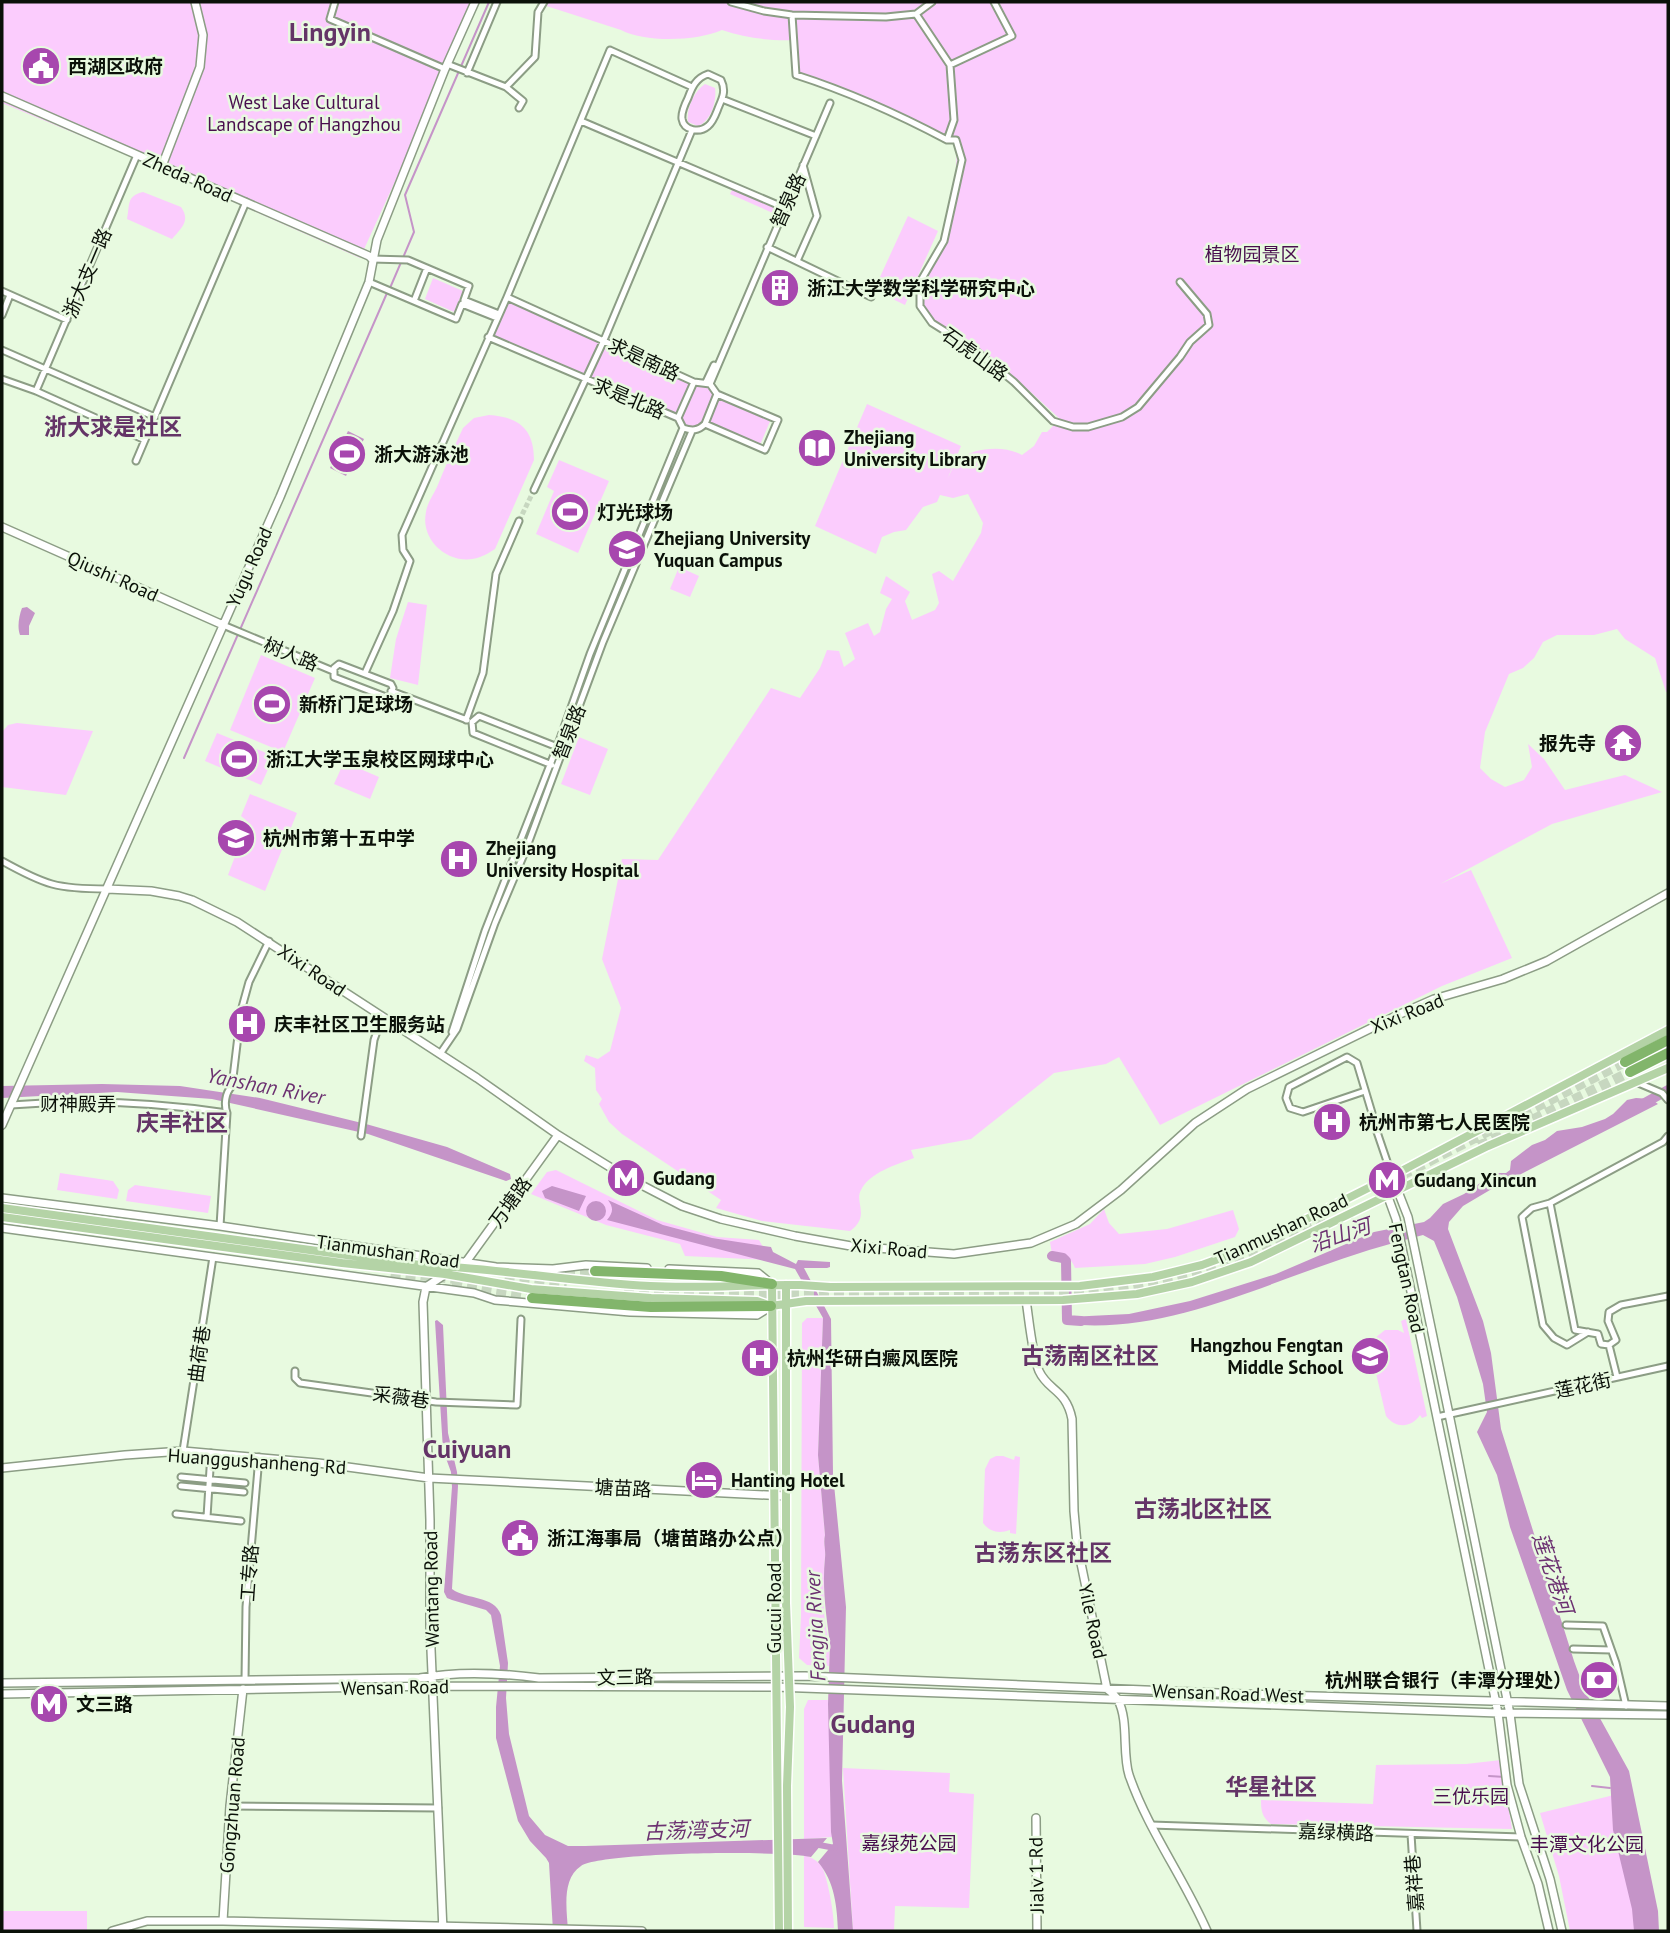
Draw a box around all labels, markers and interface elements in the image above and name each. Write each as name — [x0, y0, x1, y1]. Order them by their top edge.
district label: Lingyin — [289, 15, 371, 48]
public building icon: 西湖区政府 — [20, 45, 62, 87]
place label: 西湖区政府 — [68, 54, 163, 78]
park label: West Lake Cultural Landscape of Hangzhou — [207, 90, 401, 136]
street label: Zheda Road — [140, 147, 236, 207]
street label: 智泉路 — [765, 169, 811, 231]
street label: 浙大支一路 — [57, 225, 117, 321]
park label: 植物园景区 — [1204, 242, 1300, 266]
building icon: 浙江大学数学科学研究中心 — [759, 267, 801, 309]
place label: 浙江大学数学科学研究中心 — [807, 276, 1035, 300]
street label: 石虎山路 — [937, 322, 1013, 386]
street label: 求是南路 — [604, 332, 684, 386]
street label: 求是北路 — [589, 372, 669, 424]
district label: 浙大求是社区 — [44, 412, 182, 441]
place label: Zhejiang University Library — [844, 425, 987, 471]
library icon: Zhejiang University Library — [796, 427, 838, 469]
sports icon: 浙大游泳池 — [326, 433, 368, 475]
place label: 浙大游泳池 — [374, 442, 469, 466]
sports icon: 灯光球场 — [549, 491, 591, 533]
place label: 灯光球场 — [597, 500, 673, 524]
street label: Yugu Road — [221, 523, 277, 611]
place label: Zhejiang University Yuquan Campus — [653, 526, 811, 572]
school or university icon: Zhejiang University Yuquan Campus — [606, 528, 648, 570]
street label: Qiushi Road — [64, 545, 162, 607]
street label: 树人路 — [260, 632, 322, 676]
sports icon: 新桥门足球场 — [251, 683, 293, 725]
place label: 新桥门足球场 — [299, 692, 413, 716]
street label: 智泉路 — [548, 701, 590, 763]
temple icon: 报先寺 — [1602, 722, 1644, 764]
place label: 报先寺 — [1539, 731, 1596, 755]
sports icon: 浙江大学玉泉校区网球中心 — [218, 738, 260, 780]
place label: 浙江大学玉泉校区网球中心 — [266, 747, 494, 771]
school or university icon: 杭州市第十五中学 — [215, 817, 257, 859]
place label: 杭州市第十五中学 — [263, 826, 415, 850]
place label: Zhejiang University Hospital — [486, 836, 639, 882]
hospital icon: Zhejiang University Hospital — [438, 838, 480, 880]
street label: Xixi Road — [273, 939, 351, 1001]
street label: Xixi Road — [1367, 987, 1447, 1039]
hospital icon: 庆丰社区卫生服务站 — [226, 1003, 268, 1045]
place label: 庆丰社区卫生服务站 — [274, 1012, 445, 1036]
water label: Yanshan River — [205, 1061, 329, 1111]
street label: 财神殿弄 — [40, 1092, 116, 1116]
hospital icon: 杭州市第七人民医院 — [1311, 1101, 1353, 1143]
district label: 庆丰社区 — [136, 1108, 228, 1137]
place label: 杭州市第七人民医院 — [1359, 1110, 1530, 1134]
metro station icon: Gudang — [605, 1157, 647, 1199]
metro station icon: Gudang Xincun — [1366, 1159, 1408, 1201]
place label: Gudang — [653, 1166, 715, 1190]
place label: Gudang Xincun — [1414, 1168, 1537, 1192]
street label: 万塘路 — [484, 1172, 536, 1232]
street label: Tianmushan Road — [1210, 1188, 1352, 1270]
water label: 沿山河 — [1306, 1211, 1378, 1258]
street label: Fengtan Road — [1384, 1221, 1430, 1335]
street label: Tianmushan Road — [315, 1229, 461, 1273]
street label: Xixi Road — [850, 1233, 928, 1263]
street label: 曲荷巷 — [183, 1324, 215, 1384]
place label: Hangzhou Fengtan Middle School — [1190, 1333, 1343, 1379]
school or university icon: Hangzhou Fengtan Middle School — [1349, 1335, 1391, 1377]
hospital icon: 杭州华研白癜风医院 — [739, 1337, 781, 1379]
district label: 古荡南区社区 — [1021, 1341, 1159, 1370]
place label: 杭州华研白癜风医院 — [787, 1346, 958, 1370]
street label: 莲花街 — [1553, 1367, 1613, 1403]
street label: 采薇巷 — [371, 1381, 431, 1413]
district label: Cuiyuan — [423, 1432, 511, 1465]
street label: Huanggushanheng Rd — [167, 1443, 347, 1479]
hotel icon: Hanting Hotel — [683, 1459, 725, 1501]
place label: Hanting Hotel — [731, 1468, 845, 1492]
street label: 塘苗路 — [594, 1475, 652, 1501]
district label: 古荡北区社区 — [1134, 1494, 1272, 1523]
public building icon: 浙江海事局（塘苗路办公点） — [499, 1517, 541, 1559]
place label: 浙江海事局（塘苗路办公点） — [547, 1526, 794, 1550]
water label: 莲花港河 — [1527, 1529, 1581, 1621]
street label: Wantang Road — [418, 1531, 444, 1647]
district label: 古荡东区社区 — [974, 1538, 1112, 1567]
street label: 工专路 — [235, 1544, 263, 1602]
street label: Gucui Road — [762, 1562, 786, 1654]
water label: Fengjia River — [799, 1568, 831, 1682]
street label: Yile Road — [1073, 1581, 1113, 1661]
bank icon: 杭州联合银行（丰潭分理处） — [1578, 1659, 1620, 1701]
street label: 文三路 — [596, 1665, 654, 1689]
place label: 杭州联合银行（丰潭分理处） — [1325, 1668, 1572, 1692]
street label: Wensan Road — [341, 1674, 449, 1700]
street label: Wensan Road West — [1152, 1678, 1305, 1708]
metro station icon: 文三路 — [28, 1683, 70, 1725]
place label: 文三路 — [76, 1692, 133, 1716]
district label: Gudang — [831, 1707, 915, 1740]
street label: Gongzhuan Road — [214, 1736, 250, 1874]
district label: 华星社区 — [1225, 1772, 1317, 1801]
park label: 三优乐园 — [1433, 1784, 1509, 1808]
water label: 古荡湾支河 — [643, 1815, 753, 1845]
street label: 嘉绿横路 — [1298, 1819, 1374, 1845]
park label: 嘉绿苑公园 — [861, 1831, 957, 1855]
park label: 丰潭文化公园 — [1530, 1832, 1644, 1856]
street label: Jialv 1 Rd — [1023, 1837, 1049, 1914]
street label: 嘉祥巷 — [1400, 1854, 1428, 1912]

